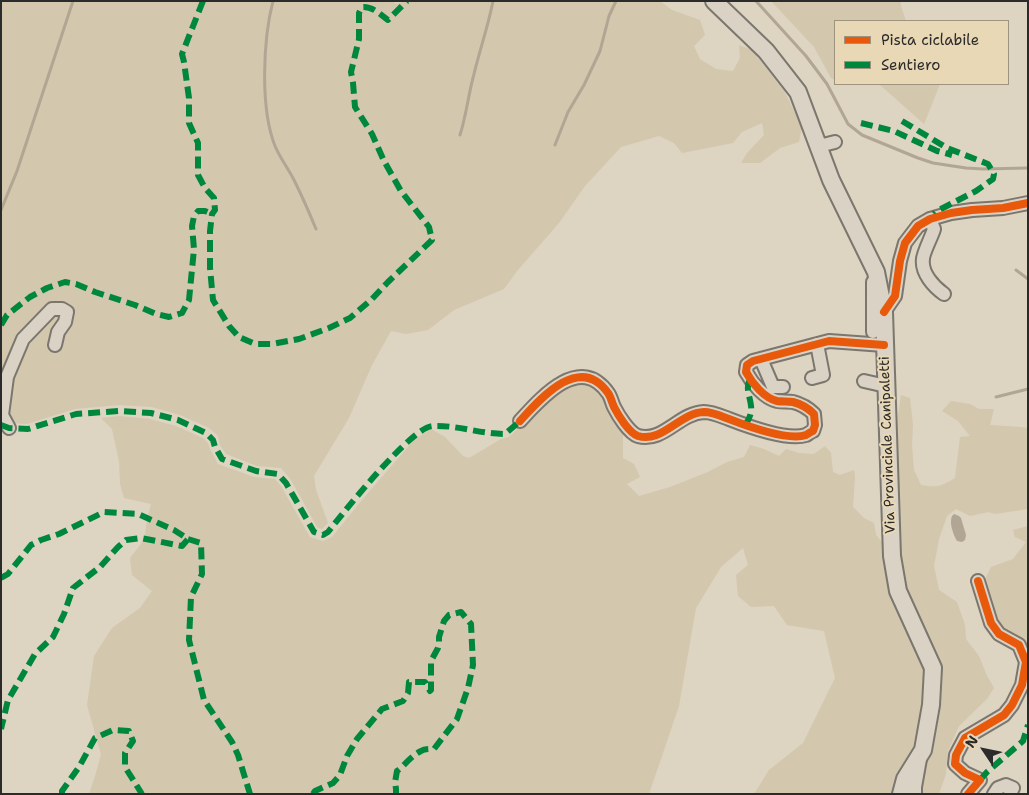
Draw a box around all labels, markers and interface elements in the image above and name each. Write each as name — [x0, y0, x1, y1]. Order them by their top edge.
legend — [834, 20, 1009, 85]
text: Pista ciclabile — [881, 30, 979, 50]
text: Sentiero — [881, 55, 940, 75]
street label: Via Provinciale Canipaletti — [877, 356, 899, 534]
north arrow — [959, 725, 1009, 775]
text: N — [961, 732, 982, 751]

